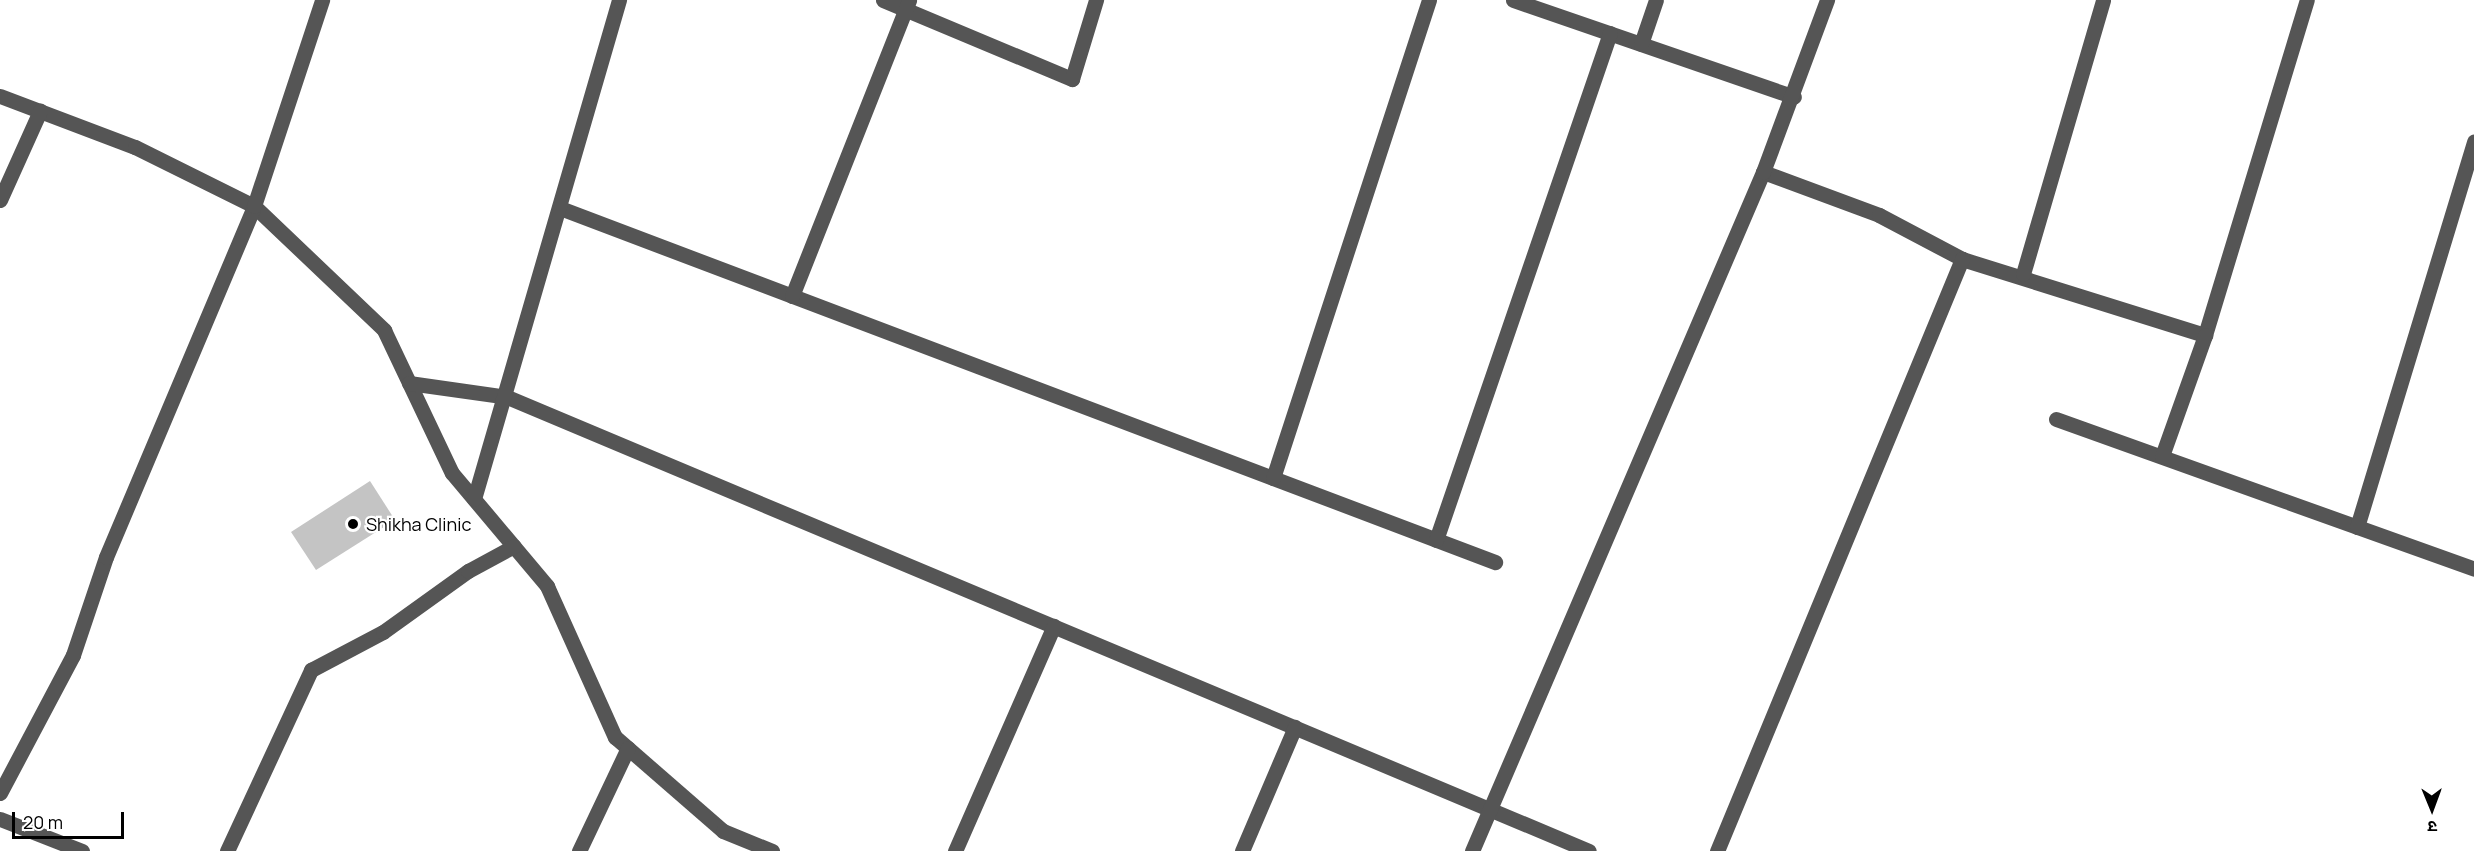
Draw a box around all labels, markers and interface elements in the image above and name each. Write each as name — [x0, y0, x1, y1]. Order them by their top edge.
place label: Shikha Clinic — [366, 513, 471, 535]
marker: Shikha Clinic — [344, 515, 362, 533]
north arrow — [2402, 779, 2462, 839]
scale bar — [15, 800, 128, 838]
text: 20 m — [23, 810, 63, 834]
text: उ — [2427, 816, 2437, 838]

